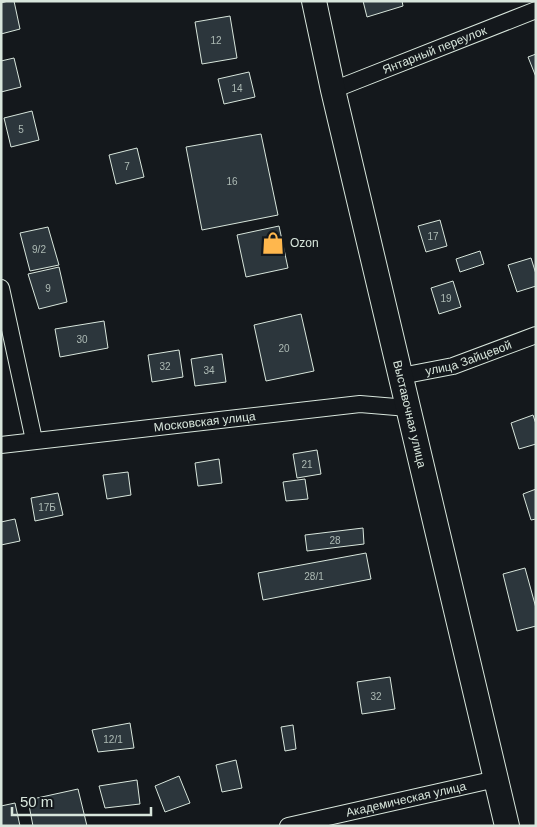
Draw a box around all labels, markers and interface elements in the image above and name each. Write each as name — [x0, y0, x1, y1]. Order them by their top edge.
street label: Янтарный переулок — [380, 23, 489, 77]
house number: 12 — [210, 35, 222, 46]
house number: 14 — [231, 83, 243, 94]
house number: 5 — [18, 124, 24, 135]
house number: 7 — [124, 161, 130, 172]
house number: 16 — [226, 176, 238, 187]
shop icon: Ozon — [260, 230, 286, 256]
house number: 17 — [427, 231, 439, 242]
place label: Ozon — [290, 236, 319, 250]
house number: 9/2 — [32, 244, 46, 255]
house number: 9 — [45, 283, 51, 294]
house number: 19 — [440, 293, 452, 304]
house number: 30 — [76, 334, 88, 345]
street label: улица Зайцевой — [424, 338, 514, 378]
house number: 20 — [278, 343, 290, 354]
street label: Выставочная улица — [390, 359, 429, 469]
house number: 32 — [159, 361, 171, 372]
house number: 34 — [203, 365, 215, 376]
street label: Московская улица — [153, 409, 257, 434]
house number: 21 — [301, 459, 313, 470]
house number: 17Б — [38, 502, 56, 513]
house number: 28 — [329, 535, 341, 546]
house number: 28/1 — [304, 571, 324, 582]
house number: 32 — [370, 691, 382, 702]
house number: 12/1 — [103, 734, 123, 745]
street label: Академическая улица — [345, 779, 468, 820]
scale bar — [12, 784, 151, 816]
text: 50 m — [20, 793, 53, 810]

